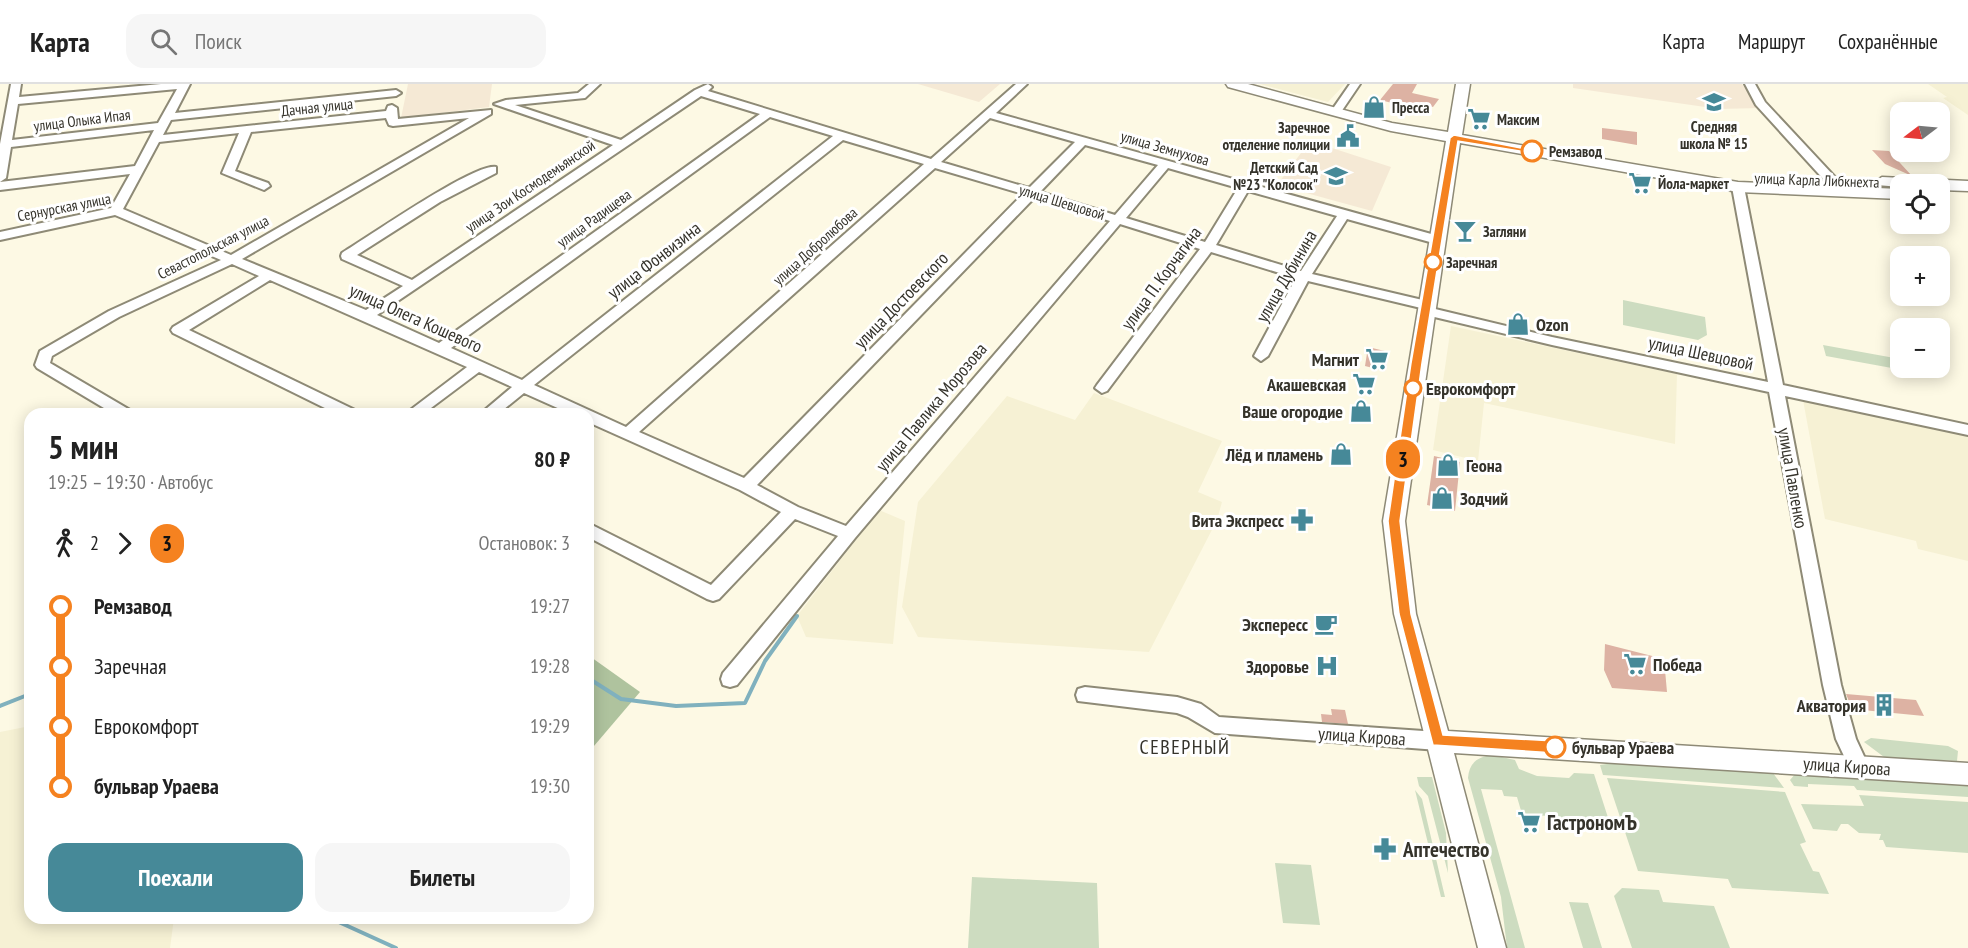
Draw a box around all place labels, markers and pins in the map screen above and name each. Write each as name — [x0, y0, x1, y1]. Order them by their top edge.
school or university icon: Средняя школа № 15 — [1701, 89, 1727, 115]
shop icon: Пресса — [1361, 94, 1387, 120]
place label: Пресса — [1392, 98, 1430, 117]
supermarket icon: Максим — [1466, 106, 1492, 132]
place label: Максим — [1497, 110, 1539, 129]
place label: Средняя школа № 15 — [1680, 117, 1748, 153]
place label: Заречное отделение полиции — [1222, 118, 1330, 154]
public building icon: Заречное отделение полиции — [1335, 123, 1361, 149]
marker: Ремзавод — [1521, 140, 1543, 162]
place label: Ремзавод — [1549, 142, 1602, 161]
place label: Детский Сад №23 "Колосок" — [1233, 158, 1318, 194]
school or university icon: Детский Сад №23 "Колосок" — [1323, 163, 1349, 189]
supermarket icon: Йола-маркет — [1627, 170, 1653, 196]
place label: Йола-маркет — [1658, 174, 1730, 193]
bar icon: Загляни — [1452, 218, 1478, 244]
place label: Загляни — [1483, 222, 1526, 241]
marker: Заречная — [1424, 253, 1442, 271]
place label: Заречная — [1446, 253, 1497, 272]
shop icon: Ozon — [1505, 311, 1531, 337]
place label: Ozon — [1536, 313, 1569, 336]
supermarket icon: Магнит — [1364, 346, 1390, 372]
place label: Магнит — [1312, 348, 1360, 371]
supermarket icon: Акашевская — [1351, 371, 1377, 397]
place label: Акашевская — [1266, 373, 1346, 396]
place label: Еврокомфорт — [1426, 377, 1516, 400]
marker: Еврокомфорт — [1404, 379, 1422, 397]
shop icon: Ваше огородие — [1348, 398, 1374, 424]
place label: Ваше огородие — [1242, 400, 1343, 423]
shop icon: Лёд и пламень — [1328, 441, 1354, 467]
place label: Лёд и пламень — [1225, 443, 1324, 466]
shop icon: Геона — [1435, 452, 1461, 478]
place label: Геона — [1466, 454, 1502, 477]
shop icon: Зодчий — [1429, 485, 1455, 511]
place label: Зодчий — [1460, 487, 1508, 510]
pharmacy icon: Вита Экспресс — [1289, 507, 1315, 533]
place label: Вита Экспресс — [1192, 509, 1285, 532]
cafe icon: Экспересс — [1313, 611, 1339, 637]
place label: Экспересс — [1242, 613, 1309, 636]
supermarket icon: Победа — [1622, 651, 1648, 677]
hospital icon: Здоровье — [1314, 653, 1340, 679]
place label: Победа — [1653, 653, 1702, 676]
place label: Здоровье — [1246, 655, 1309, 678]
building icon: Акватория — [1871, 692, 1897, 718]
place label: Акватория — [1796, 694, 1866, 717]
marker: бульвар Ураева — [1544, 736, 1566, 758]
place label: бульвар Ураева — [1572, 736, 1674, 759]
supermarket icon: ГастрономЪ — [1516, 809, 1542, 835]
place label: ГастрономЪ — [1547, 809, 1637, 836]
pharmacy icon: Аптечество — [1372, 836, 1398, 862]
place label: Аптечество — [1402, 836, 1489, 863]

